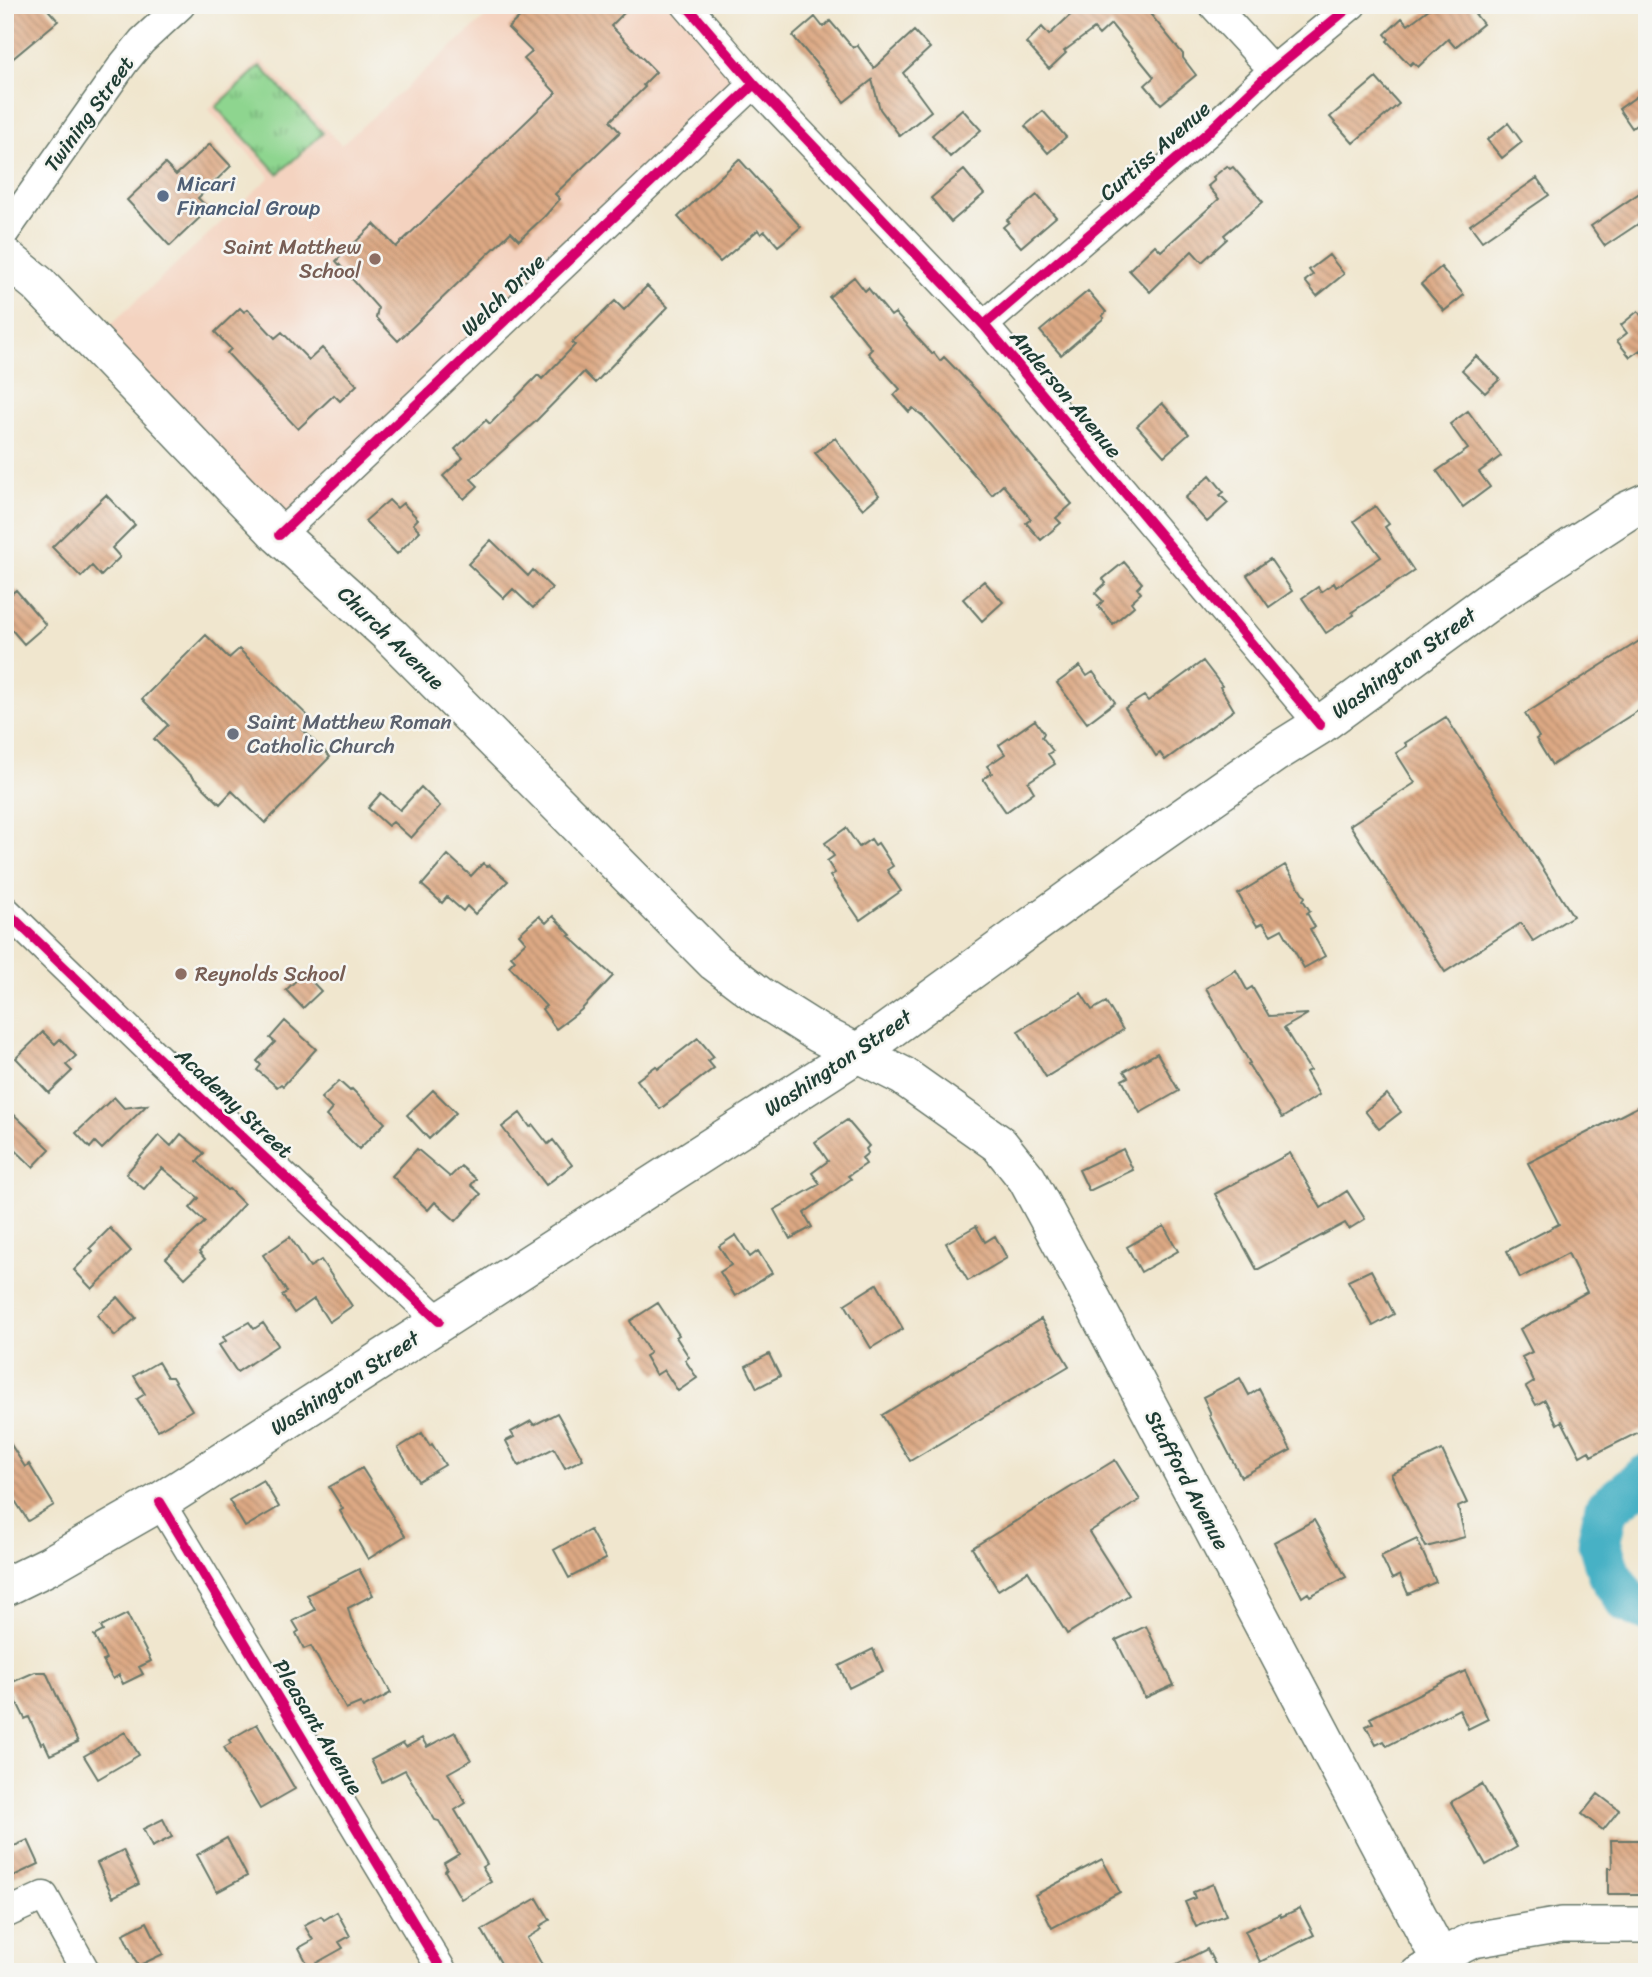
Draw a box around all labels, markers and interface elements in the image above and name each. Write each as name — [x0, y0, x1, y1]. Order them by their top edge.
street label: Twining Street — [34, 48, 144, 180]
street label: Curtiss Avenue — [1090, 91, 1220, 211]
place label: Micari Financial Group — [177, 165, 320, 227]
marker: Micari Financial Group — [155, 188, 171, 204]
place label: Saint Matthew School — [223, 228, 362, 290]
street label: Welch Drive — [451, 244, 555, 346]
marker: Saint Matthew School — [367, 251, 383, 267]
street label: Anderson Avenue — [999, 320, 1132, 468]
street label: Church Avenue — [328, 576, 454, 700]
street label: Washington Street — [1323, 596, 1486, 729]
place label: Saint Matthew Roman Catholic Church — [247, 703, 452, 765]
marker: Saint Matthew Roman Catholic Church — [225, 726, 241, 742]
place label: Reynolds School — [195, 955, 347, 993]
marker: Reynolds School — [173, 966, 189, 982]
street label: Washington Street — [756, 998, 921, 1127]
street label: Academy Street — [165, 1037, 302, 1168]
street label: Washington Street — [262, 1319, 429, 1446]
street label: Stafford Avenue — [1134, 1403, 1240, 1557]
street label: Pleasant Avenue — [262, 1651, 374, 1803]

